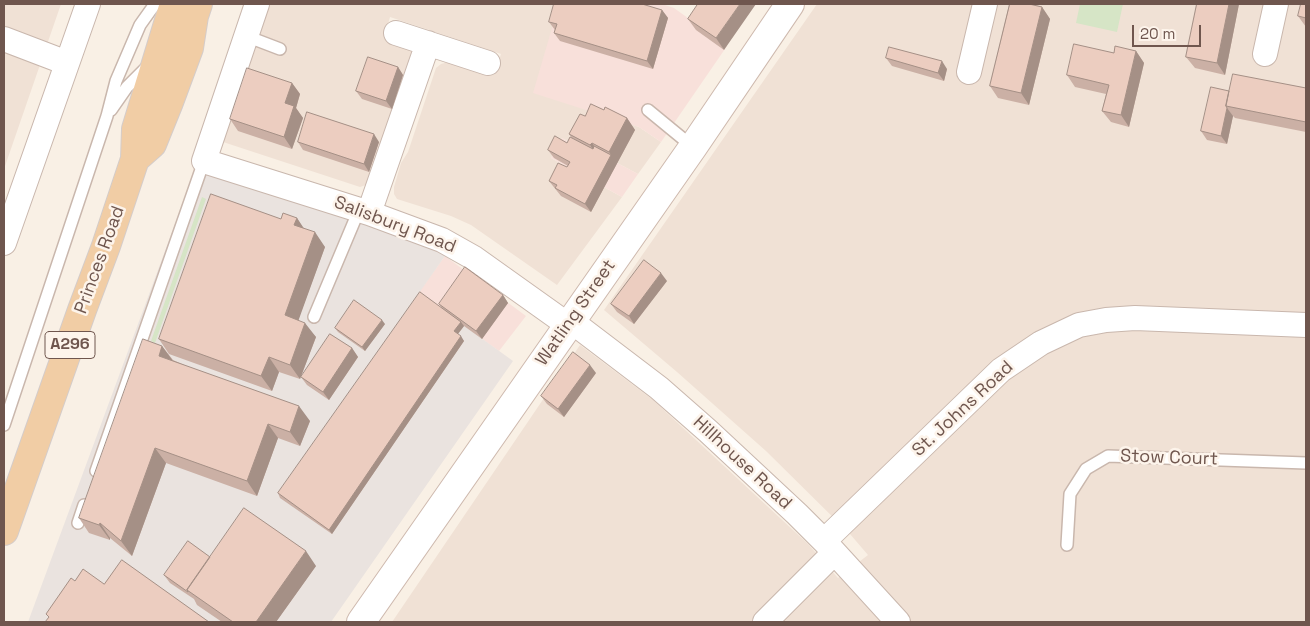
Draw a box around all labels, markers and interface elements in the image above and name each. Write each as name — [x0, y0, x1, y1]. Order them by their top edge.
scale bar — [1135, 15, 1204, 47]
text: 20 m — [1140, 24, 1175, 43]
street label: Salisbury Road — [331, 192, 459, 258]
street label: Princes Road — [71, 203, 129, 317]
street label: Watling Street — [531, 256, 621, 370]
road number: A296 — [45, 332, 95, 358]
street label: St. Johns Road — [908, 357, 1018, 461]
street label: Hillhouse Road — [688, 412, 796, 514]
street label: Stow Court — [1120, 446, 1218, 470]

